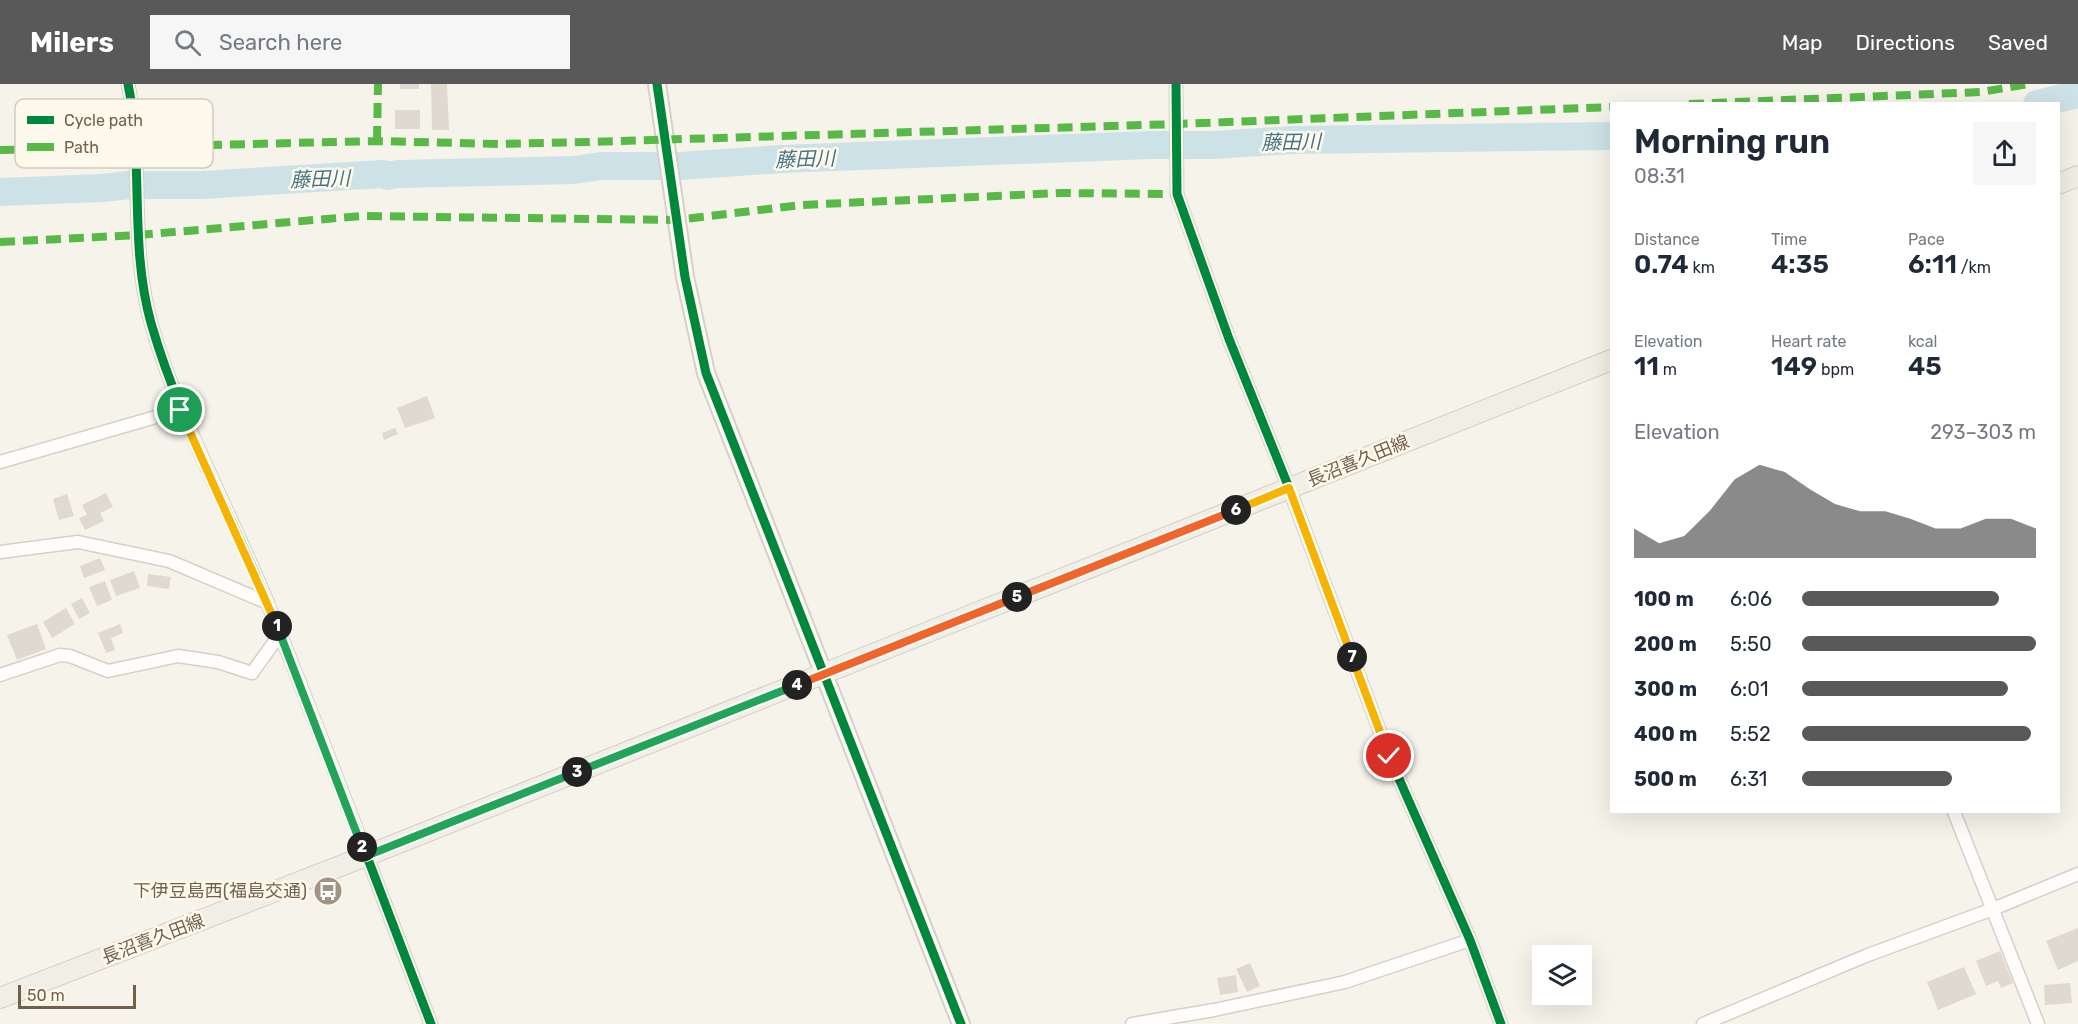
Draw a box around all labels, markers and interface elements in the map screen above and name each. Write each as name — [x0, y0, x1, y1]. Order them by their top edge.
search box — [150, 15, 570, 69]
text: Milers — [30, 26, 114, 59]
icon: search — [171, 26, 204, 59]
text: Search here — [219, 29, 342, 56]
text: Map — [1782, 30, 1823, 55]
text: Directions — [1856, 30, 1955, 55]
text: Saved — [1988, 30, 2048, 55]
legend — [15, 99, 213, 168]
text: Cycle path — [64, 111, 143, 130]
text: Morning run — [1634, 122, 1830, 161]
button: share — [1973, 122, 2036, 185]
water label: 藤田川 — [1261, 129, 1323, 155]
text: Path — [64, 138, 99, 157]
water label: 藤田川 — [775, 146, 837, 172]
text: 08:31 — [1634, 164, 1685, 188]
water label: 藤田川 — [290, 166, 352, 192]
text: Distance — [1634, 230, 1700, 249]
text: Time — [1771, 230, 1807, 249]
text: Pace — [1908, 230, 1945, 249]
text: 0.74 — [1634, 249, 1689, 280]
text: 4:35 — [1771, 249, 1829, 280]
text: 6:11 — [1908, 249, 1957, 280]
text: km — [1689, 258, 1715, 277]
text: /km — [1957, 258, 1991, 277]
text: Elevation — [1634, 332, 1703, 351]
text: Heart rate — [1771, 332, 1846, 351]
text: kcal — [1908, 332, 1937, 351]
text: 11 — [1634, 351, 1659, 382]
text: 149 — [1771, 351, 1817, 382]
text: 45 — [1908, 351, 1942, 382]
text: m — [1659, 360, 1677, 379]
text: bpm — [1817, 360, 1854, 379]
pin — [154, 384, 205, 435]
icon: arrive — [163, 393, 196, 426]
text: Elevation — [1634, 420, 1720, 444]
text: 293–303 m — [1930, 420, 2036, 444]
street label: 長沼喜久田線 — [1304, 431, 1412, 491]
pin: 6 — [1221, 495, 1251, 525]
text: 6 — [1231, 500, 1241, 519]
pin: 5 — [1002, 582, 1032, 612]
text: 5 — [1012, 587, 1022, 606]
text: 100 m — [1634, 587, 1694, 611]
text: 6:06 — [1730, 587, 1772, 611]
pin: 1 — [262, 611, 292, 641]
text: 1 — [273, 616, 281, 635]
text: 200 m — [1634, 632, 1697, 656]
text: 5:50 — [1730, 632, 1772, 656]
pin: 7 — [1337, 642, 1367, 672]
text: 7 — [1347, 647, 1357, 666]
pin: 4 — [782, 670, 812, 700]
text: 4 — [792, 675, 802, 694]
text: 300 m — [1634, 677, 1697, 701]
text: 6:01 — [1730, 677, 1768, 701]
text: 400 m — [1634, 722, 1697, 746]
text: 5:52 — [1730, 722, 1771, 746]
pin — [1363, 730, 1414, 781]
icon: check — [1372, 739, 1405, 772]
pin: 3 — [562, 757, 592, 787]
text: 3 — [572, 762, 582, 781]
text: 500 m — [1634, 767, 1697, 791]
text: 6:31 — [1730, 767, 1767, 791]
pin: 2 — [347, 832, 377, 862]
text: 2 — [357, 837, 367, 856]
bus stop icon: 下伊豆島西(福島交通) — [312, 875, 344, 907]
place label: 下伊豆島西(福島交通) — [133, 880, 307, 902]
street label: 長沼喜久田線 — [99, 909, 207, 969]
map controls — [1532, 945, 1592, 1005]
button: layers — [1532, 945, 1592, 1005]
scale bar — [18, 982, 136, 1010]
text: 50 m — [27, 986, 65, 1005]

